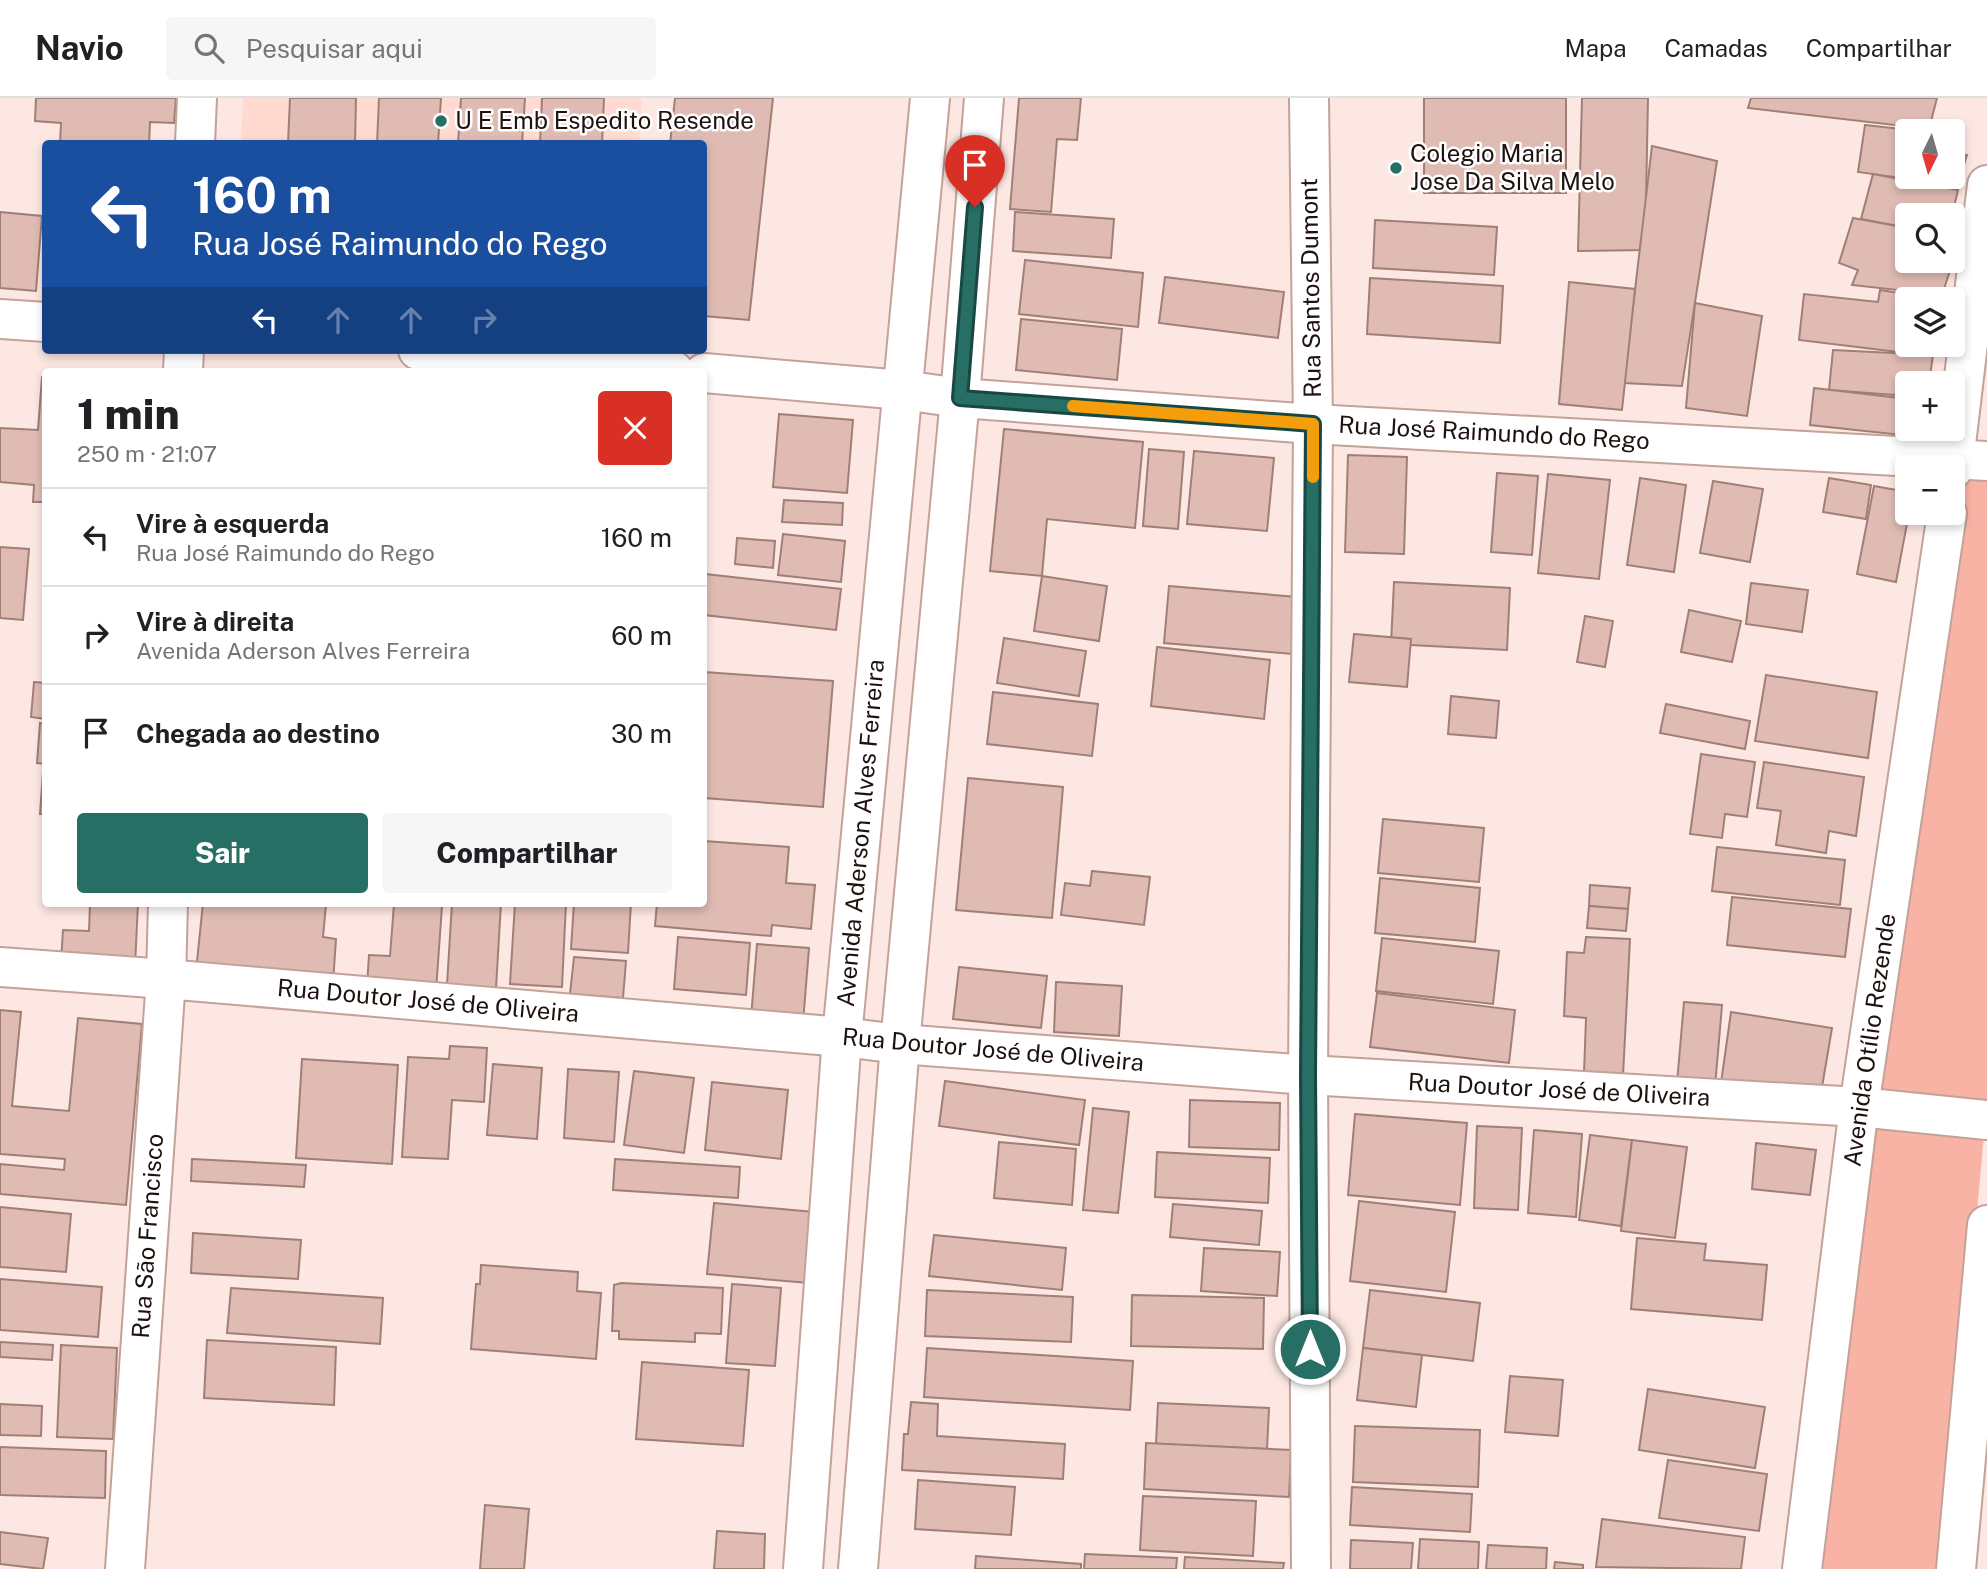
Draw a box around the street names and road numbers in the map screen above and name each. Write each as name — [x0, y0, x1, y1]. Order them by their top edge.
street label: Rua Santos Dumont — [1294, 178, 1326, 398]
street label: Rua José Raimundo do Rego — [1338, 410, 1650, 454]
street label: Avenida Aderson Alves Ferreira — [831, 658, 889, 1008]
street label: Avenida Otílio Rezende — [1837, 911, 1901, 1168]
street label: Rua Doutor José de Oliveira — [276, 973, 580, 1027]
street label: Rua Doutor José de Oliveira — [841, 1022, 1145, 1076]
street label: Rua Doutor José de Oliveira — [1407, 1067, 1711, 1111]
street label: Rua São Francisco — [126, 1132, 168, 1339]

